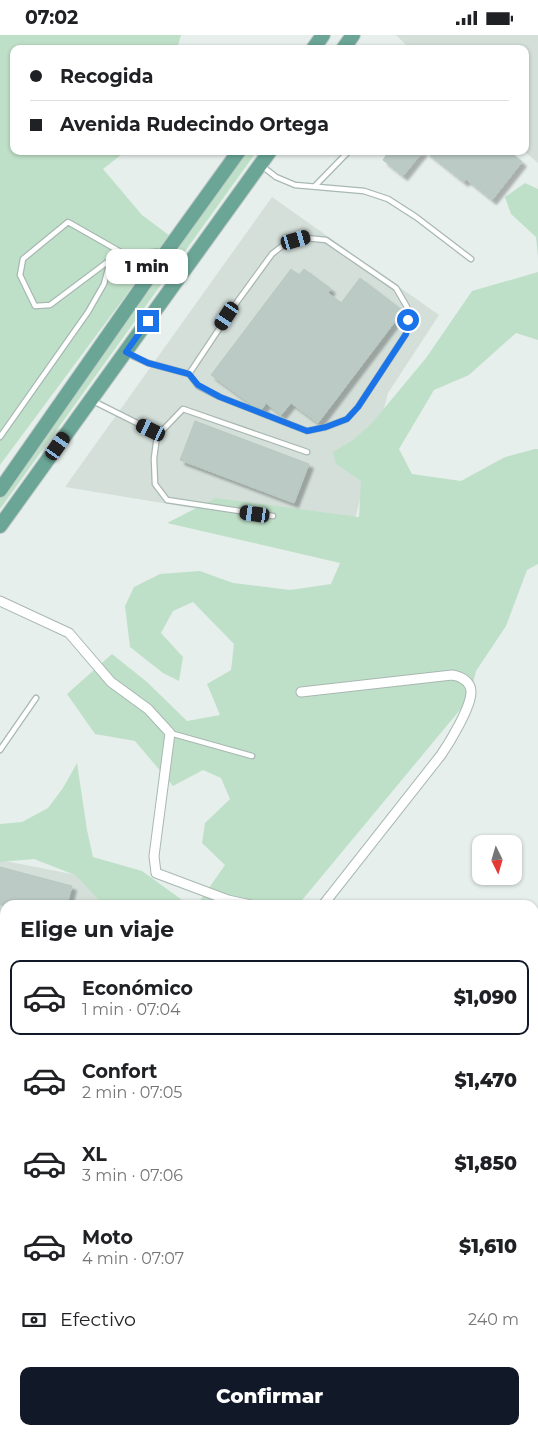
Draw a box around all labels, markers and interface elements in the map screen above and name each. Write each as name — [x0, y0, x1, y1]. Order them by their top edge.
text: 07:02 — [25, 6, 78, 29]
text: Recogida — [60, 65, 153, 88]
text: Avenida Rudecindo Ortega — [60, 113, 329, 136]
car — [279, 229, 312, 251]
callout: 1 min — [107, 249, 189, 283]
text: 1 min — [125, 257, 169, 276]
car — [212, 299, 241, 333]
route start — [397, 309, 419, 331]
route end — [137, 310, 159, 332]
car — [134, 417, 167, 443]
car — [43, 429, 72, 463]
car — [239, 504, 270, 524]
north arrow — [472, 835, 522, 885]
map controls — [472, 835, 522, 885]
text: Elige un viaje — [20, 916, 174, 943]
icon: car — [22, 975, 67, 1020]
text: Económico — [82, 977, 193, 1000]
text: $1,090 — [454, 986, 517, 1009]
text: 1 min · 07:04 — [82, 1000, 181, 1019]
icon: car — [22, 1058, 67, 1103]
text: Confort — [82, 1060, 157, 1083]
text: $1,470 — [455, 1069, 517, 1092]
text: 2 min · 07:05 — [82, 1083, 182, 1102]
icon: car — [22, 1141, 67, 1186]
text: XL — [82, 1143, 107, 1166]
text: $1,850 — [454, 1152, 517, 1175]
text: 3 min · 07:06 — [82, 1166, 183, 1185]
icon: car — [22, 1224, 67, 1269]
text: Moto — [82, 1226, 133, 1249]
text: $1,610 — [459, 1235, 517, 1258]
text: 4 min · 07:07 — [82, 1249, 184, 1268]
icon: cash — [20, 1306, 48, 1334]
text: Efectivo — [60, 1308, 136, 1331]
text: 240 m — [468, 1310, 519, 1329]
button: Confirmar — [20, 1367, 519, 1425]

